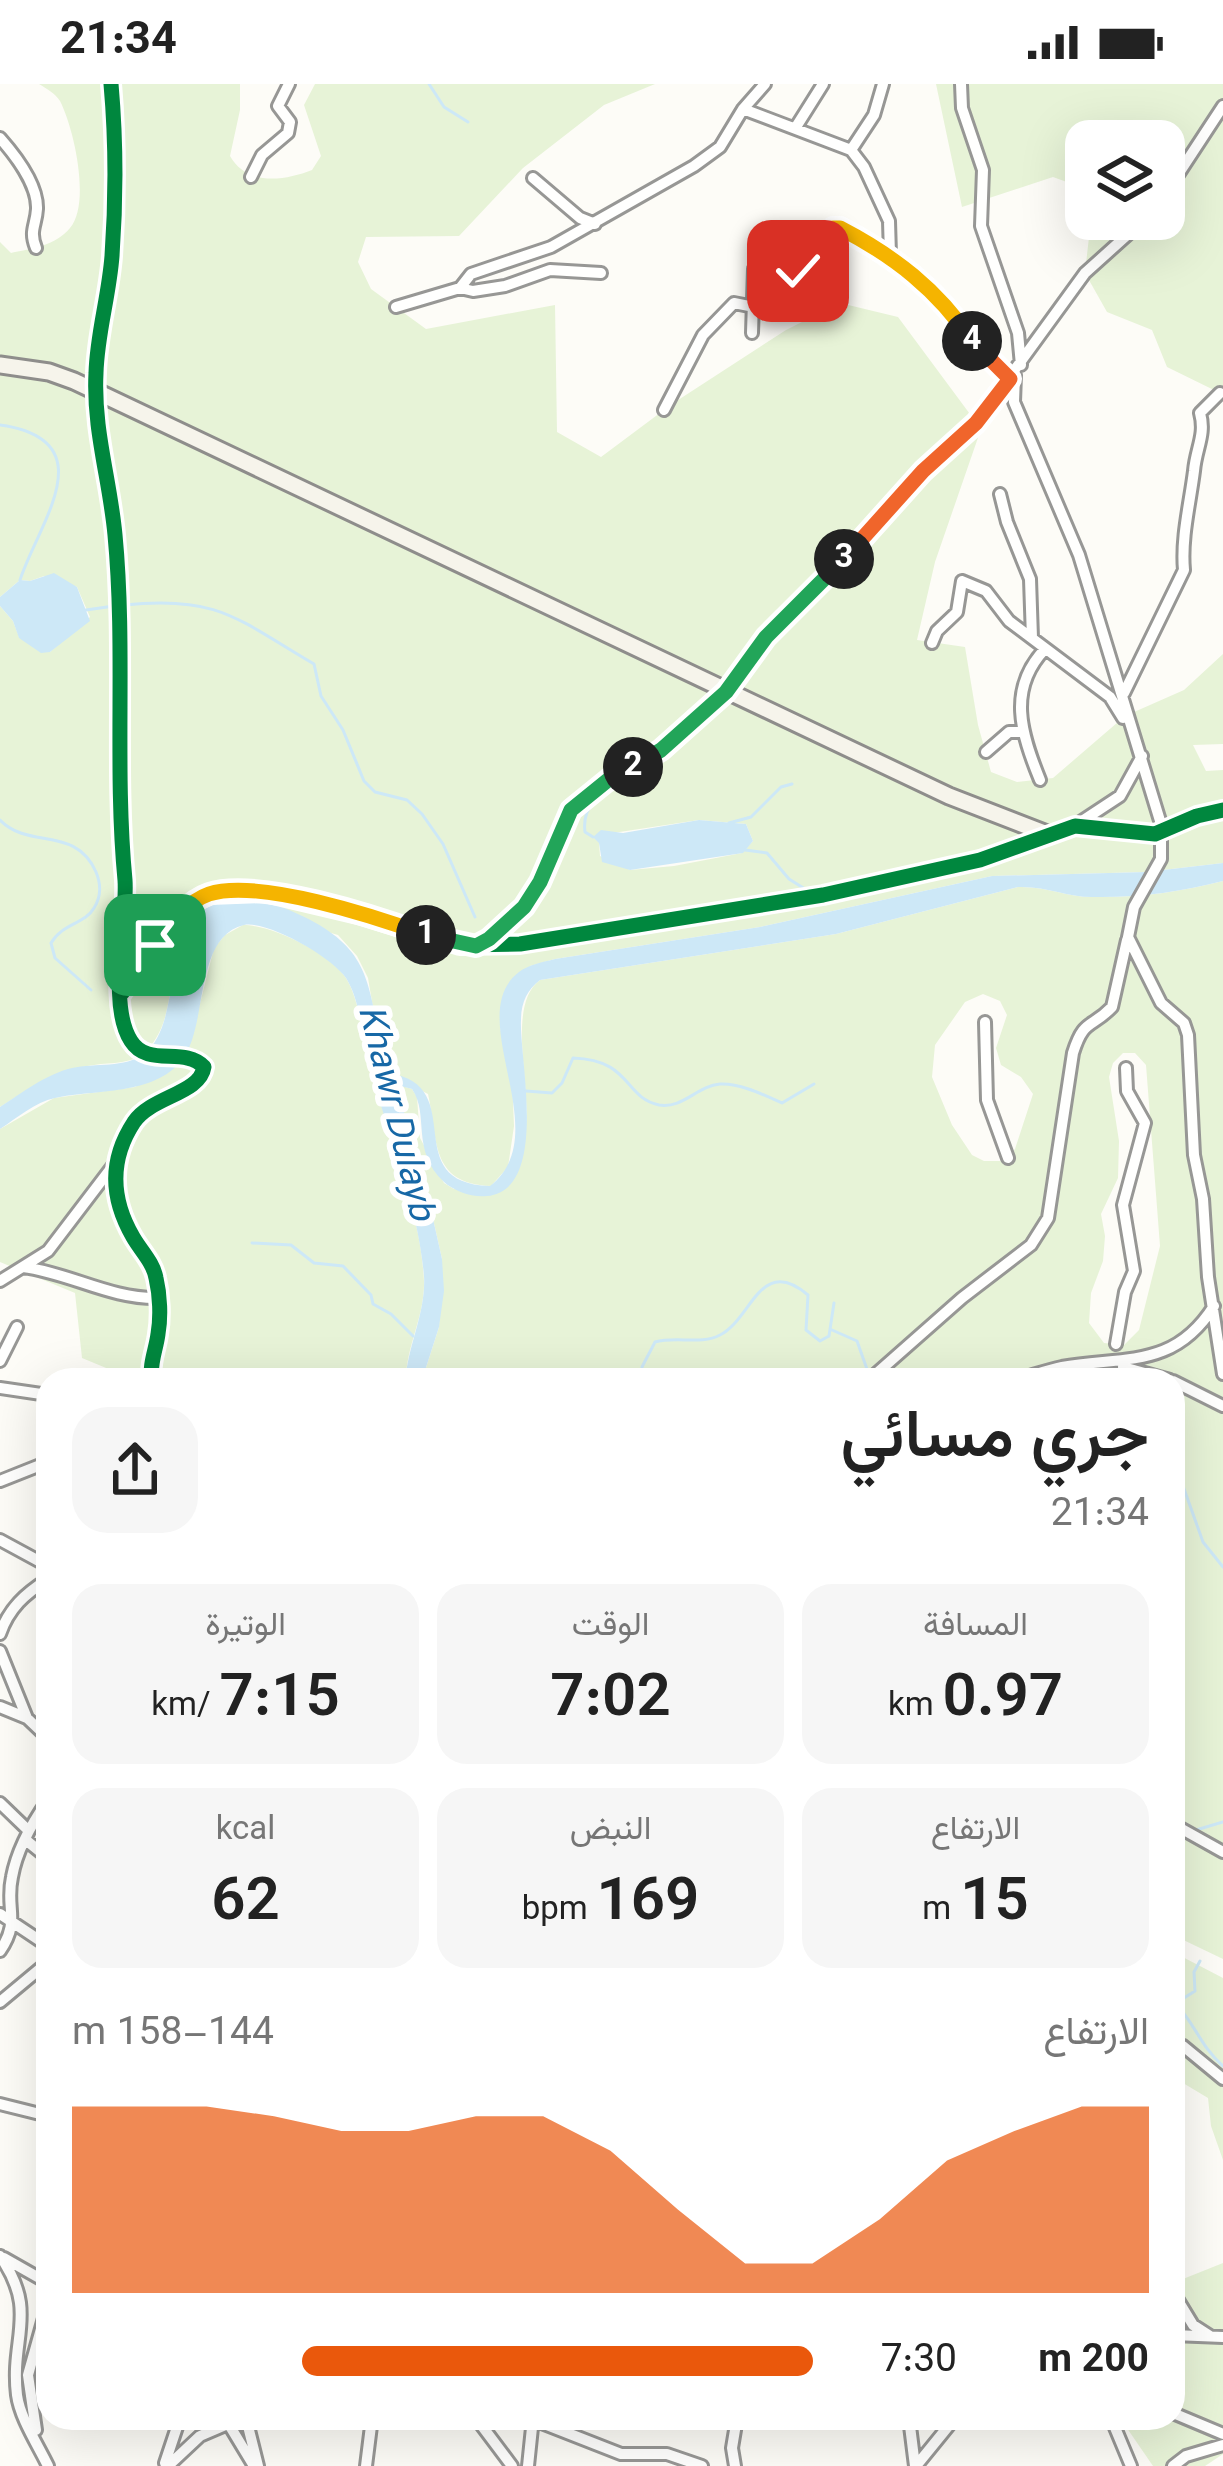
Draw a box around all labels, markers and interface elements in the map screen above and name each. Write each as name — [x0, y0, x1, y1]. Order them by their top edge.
text: 21:34 — [60, 7, 177, 77]
map controls — [1065, 120, 1185, 240]
button: layers — [1065, 120, 1185, 240]
pin — [747, 220, 849, 322]
icon: check — [765, 238, 831, 304]
pin: 4 — [942, 311, 1002, 371]
text: 4 — [963, 315, 981, 367]
pin: 3 — [814, 529, 874, 589]
text: 3 — [835, 533, 853, 585]
pin: 2 — [603, 737, 663, 797]
text: 2 — [624, 741, 642, 793]
pin — [104, 894, 206, 996]
pin: 1 — [396, 905, 456, 965]
text: 1 — [417, 909, 435, 961]
icon: arrive — [122, 912, 188, 978]
water label: Khawr Dulayb — [340, 1000, 448, 1228]
text: جري مسائي — [840, 1388, 1149, 1491]
button: share — [72, 1407, 198, 1533]
text: 21:34 — [1051, 1485, 1149, 1546]
text: الوتيرة — [205, 1601, 286, 1653]
text: الوقت — [572, 1601, 649, 1653]
text: المسافة — [923, 1601, 1028, 1653]
text: 7:15 — [219, 1653, 340, 1747]
text: 7:02 — [550, 1653, 671, 1747]
text: 0.97 — [943, 1653, 1063, 1747]
text: /km — [151, 1681, 219, 1733]
text: km — [888, 1681, 943, 1733]
text: kcal — [216, 1805, 275, 1857]
text: النبض — [570, 1805, 651, 1857]
text: الارتفاع — [931, 1805, 1020, 1857]
text: 62 — [211, 1857, 280, 1951]
text: 169 — [597, 1857, 699, 1951]
text: 15 — [960, 1857, 1029, 1951]
text: bpm — [522, 1885, 597, 1937]
text: m — [922, 1885, 960, 1937]
text: 144–158 m — [72, 2004, 274, 2065]
text: الارتفاع — [1043, 2004, 1149, 2065]
text: 7:30 — [881, 2331, 957, 2392]
text: 200 m — [1038, 2331, 1149, 2392]

